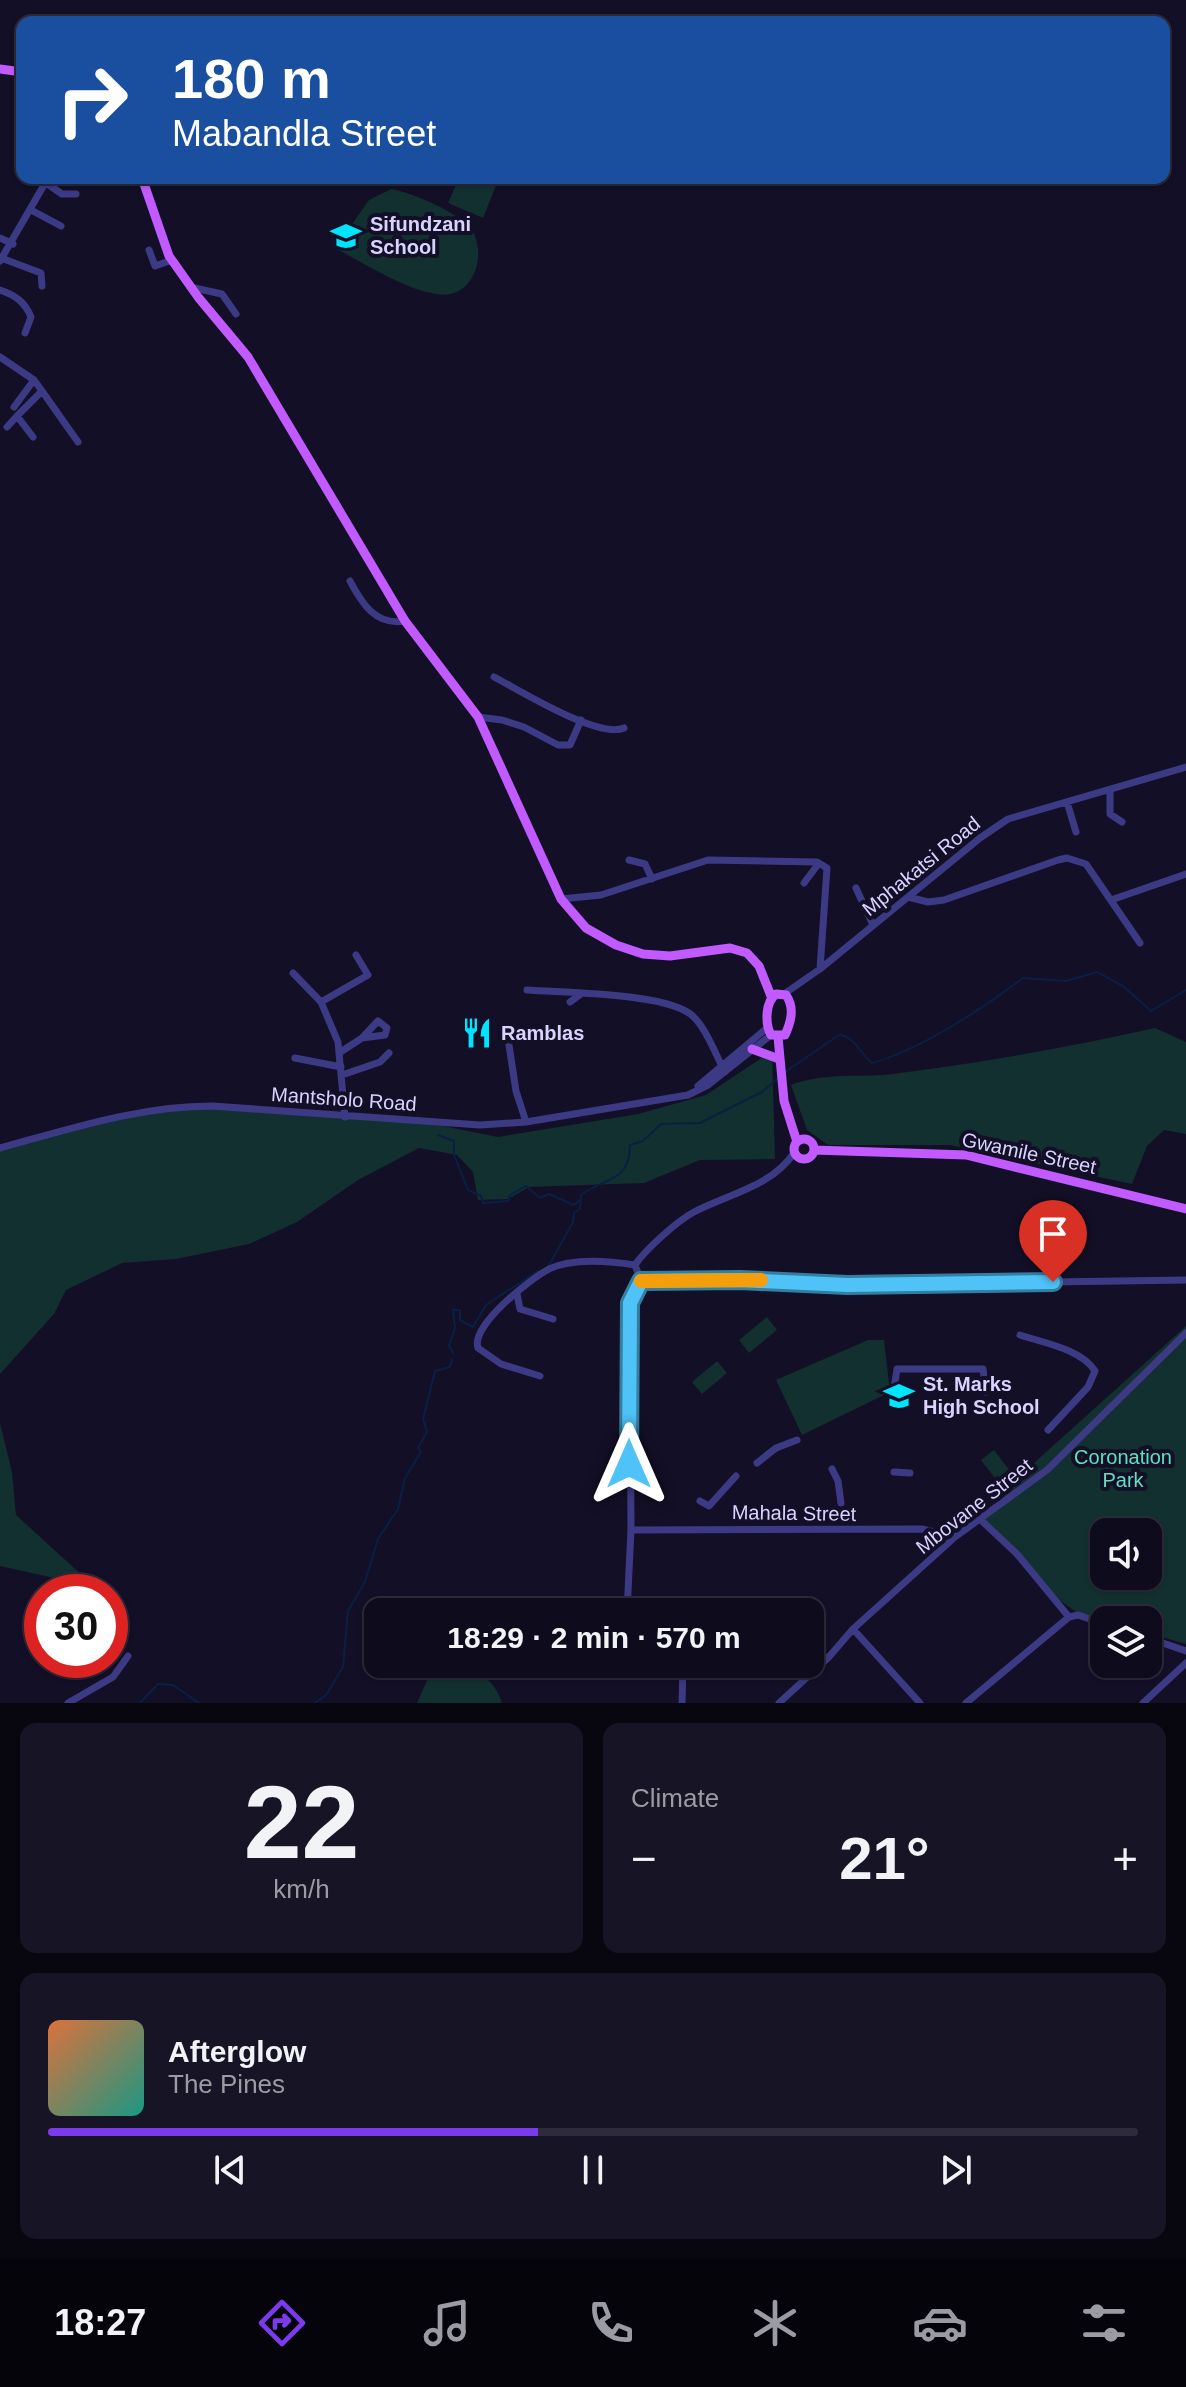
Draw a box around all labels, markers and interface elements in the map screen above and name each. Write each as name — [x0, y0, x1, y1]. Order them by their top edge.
text: 180 m — [172, 47, 331, 110]
icon: right — [40, 48, 144, 152]
text: Mabandla Street — [172, 113, 436, 154]
place label: Sifundzani School — [370, 213, 471, 258]
school or university icon: Sifundzani School — [329, 219, 363, 253]
street label: Mphakatsi Road — [858, 812, 984, 920]
restaurant icon: Ramblas — [460, 1016, 494, 1050]
place label: Ramblas — [501, 1022, 584, 1044]
street label: Mantsholo Road — [271, 1083, 417, 1115]
street label: Gwamile Street — [960, 1128, 1099, 1178]
pin — [1019, 1200, 1087, 1282]
icon: arrive — [1031, 1212, 1075, 1256]
place label: St. Marks High School — [923, 1373, 1040, 1418]
school or university icon: St. Marks High School — [882, 1379, 916, 1413]
position arrow — [587, 1422, 671, 1506]
park label: Coronation Park — [1074, 1446, 1172, 1491]
street label: Mbovane Street — [912, 1454, 1037, 1558]
street label: Mahala Street — [732, 1501, 857, 1525]
map controls — [1090, 1518, 1162, 1678]
button: sound — [1090, 1518, 1162, 1590]
speed limit sign: 30 — [24, 1574, 128, 1678]
button: layers — [1090, 1606, 1162, 1678]
text: 18:29 · 2 min · 570 m — [447, 1621, 741, 1654]
text: 22 — [244, 1764, 359, 1880]
text: Climate — [631, 1783, 719, 1813]
text: 21° — [839, 1825, 930, 1892]
text: − — [631, 1834, 657, 1883]
text: + — [1112, 1834, 1138, 1883]
text: km/h — [273, 1874, 330, 1904]
text: Afterglow — [168, 2035, 306, 2068]
text: The Pines — [168, 2069, 285, 2099]
icon: previous — [208, 2148, 252, 2192]
icon: pause — [571, 2148, 615, 2192]
icon: next — [934, 2148, 978, 2192]
icon: directions — [254, 2295, 310, 2351]
icon: music — [419, 2295, 475, 2351]
icon: phone — [583, 2295, 639, 2351]
icon: climate — [747, 2295, 803, 2351]
icon: car — [912, 2295, 968, 2351]
icon: filters — [1076, 2295, 1132, 2351]
text: 18:27 — [54, 2302, 146, 2343]

